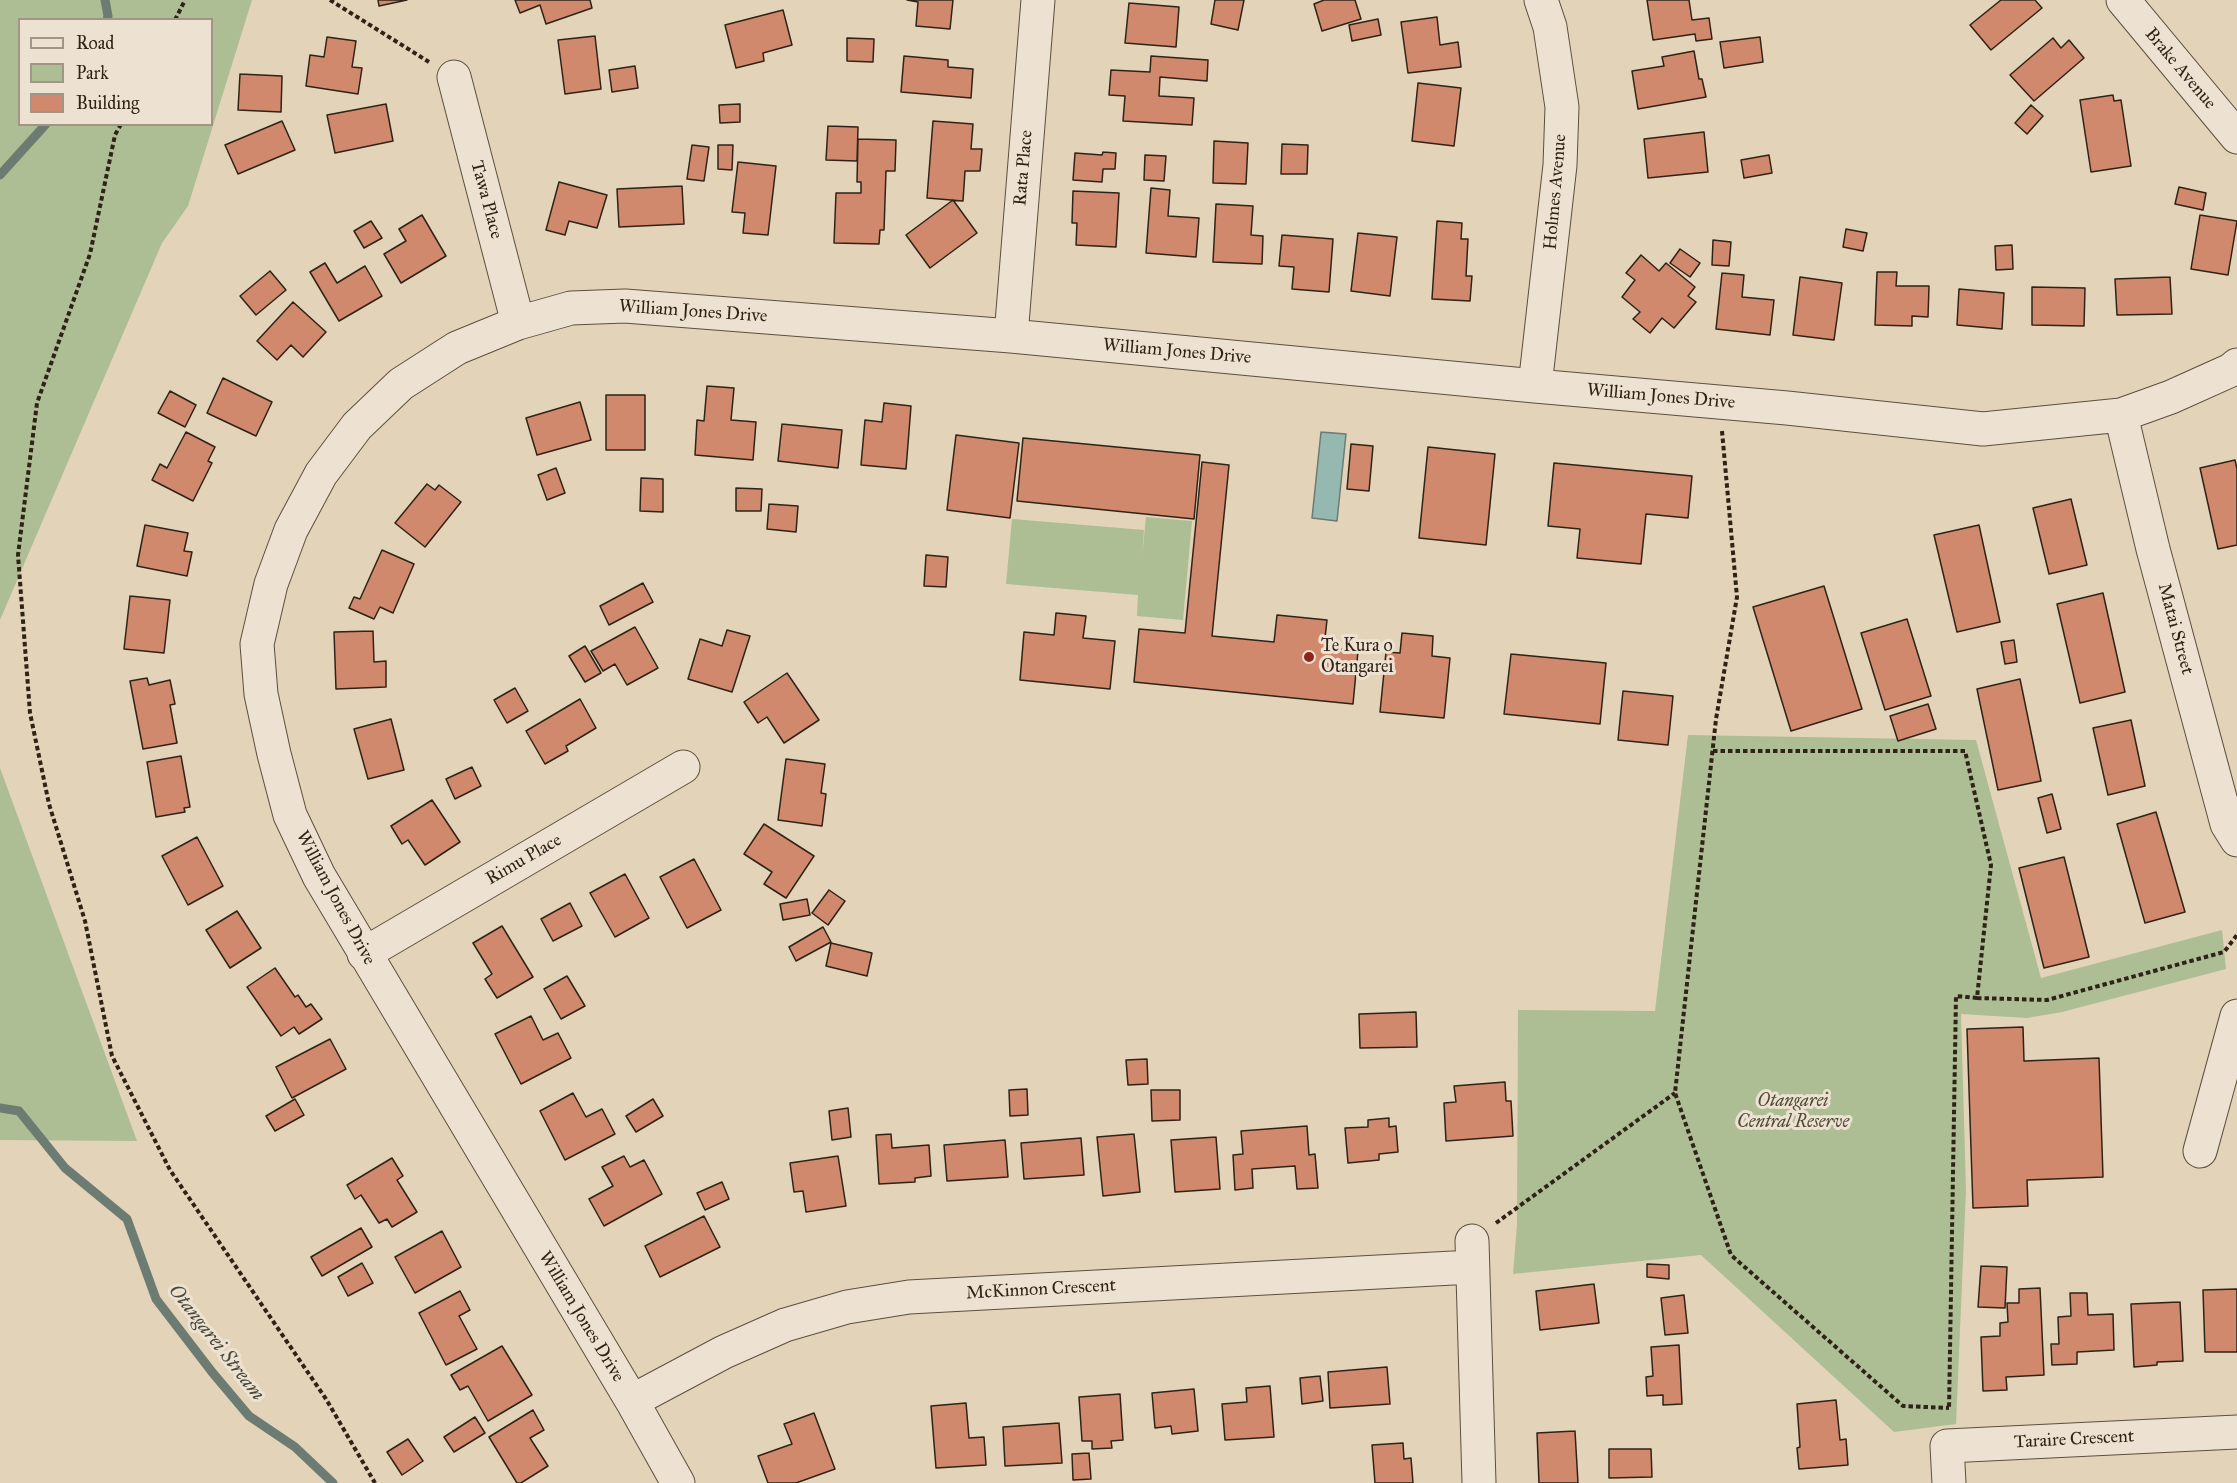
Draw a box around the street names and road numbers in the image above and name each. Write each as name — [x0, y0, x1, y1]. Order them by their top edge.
street label: Brake Avenue — [2140, 24, 2220, 114]
street label: Rata Place — [1010, 129, 1038, 207]
street label: Holmes Avenue — [1540, 133, 1572, 251]
street label: Tawa Place — [465, 159, 507, 241]
street label: William Jones Drive — [618, 296, 768, 328]
street label: William Jones Drive — [1102, 335, 1252, 369]
street label: William Jones Drive — [1586, 380, 1736, 414]
street label: Matai Street — [2152, 581, 2198, 677]
street label: William Jones Drive — [291, 827, 379, 969]
street label: Rimu Place — [482, 830, 566, 890]
street label: William Jones Drive — [533, 1248, 629, 1386]
street label: McKinnon Crescent — [966, 1275, 1116, 1305]
street label: Taraire Crescent — [2013, 1426, 2135, 1454]

